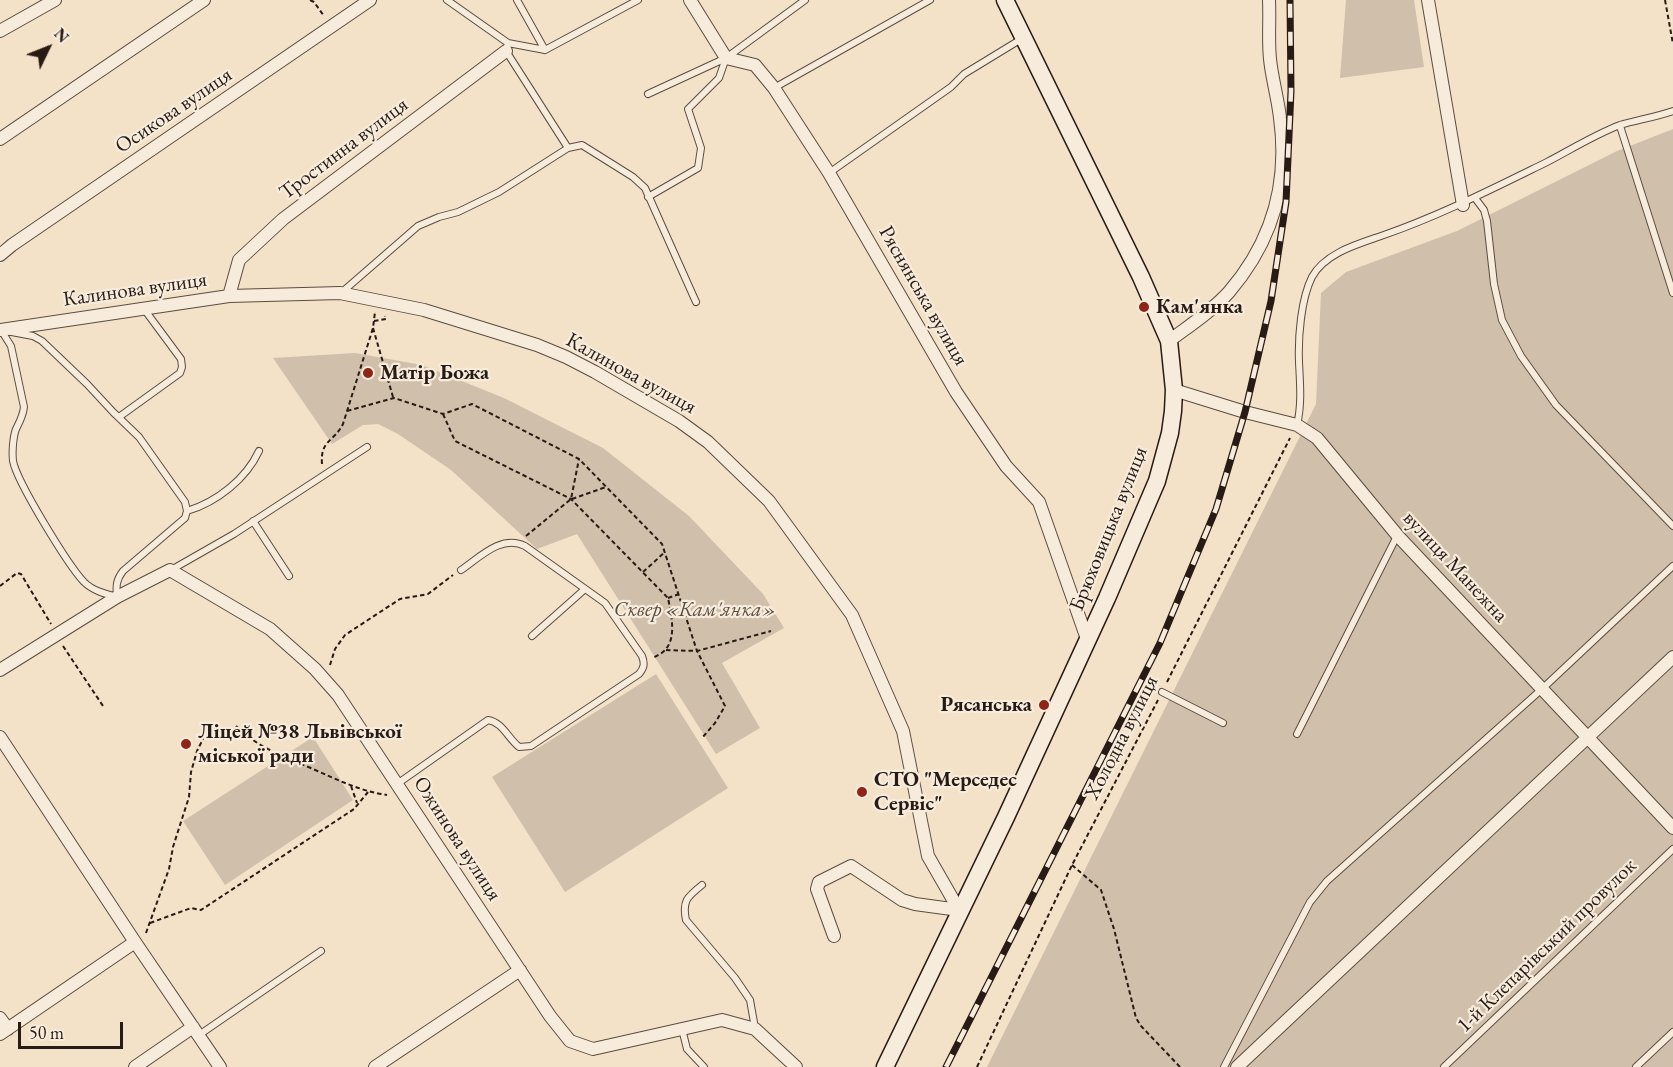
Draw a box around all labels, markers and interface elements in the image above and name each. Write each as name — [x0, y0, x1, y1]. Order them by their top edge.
north arrow — [18, 18, 78, 78]
text: N — [49, 23, 74, 47]
street label: Осикова вулиця — [111, 63, 237, 159]
street label: Тростинна вулиця — [275, 92, 413, 206]
street label: Ряснянська вулиця — [873, 222, 973, 370]
street label: Калинова вулиця — [62, 267, 208, 313]
place label: Кам'янка — [1156, 294, 1243, 320]
marker: Кам'янка — [1137, 300, 1151, 314]
street label: Калинова вулиця — [562, 328, 700, 420]
place label: Матір Божа — [380, 360, 489, 386]
marker: Матір Божа — [361, 366, 375, 380]
street label: Брюховицька вулиця — [1065, 443, 1153, 615]
street label: вулиця Манежна — [1397, 506, 1513, 628]
park label: Сквер «Кам'янка» — [614, 597, 776, 623]
street label: Холодна вулиця — [1080, 672, 1164, 804]
place label: Рясанська — [941, 692, 1032, 718]
marker: Рясанська — [1037, 698, 1051, 712]
place label: Ліцей №38 Львівської міської ради — [198, 719, 402, 769]
marker: Ліцей №38 Львівської міської ради — [179, 737, 193, 751]
place label: СТО "Мерседес Сервіс" — [874, 767, 1017, 817]
street label: Ожинова вулиця — [407, 772, 507, 906]
marker: СТО "Мерседес Сервіс" — [855, 785, 869, 799]
street label: 1-й Клепарівський провулок — [1452, 854, 1642, 1038]
scale bar — [21, 1010, 126, 1048]
text: 50 m — [29, 1021, 64, 1044]

